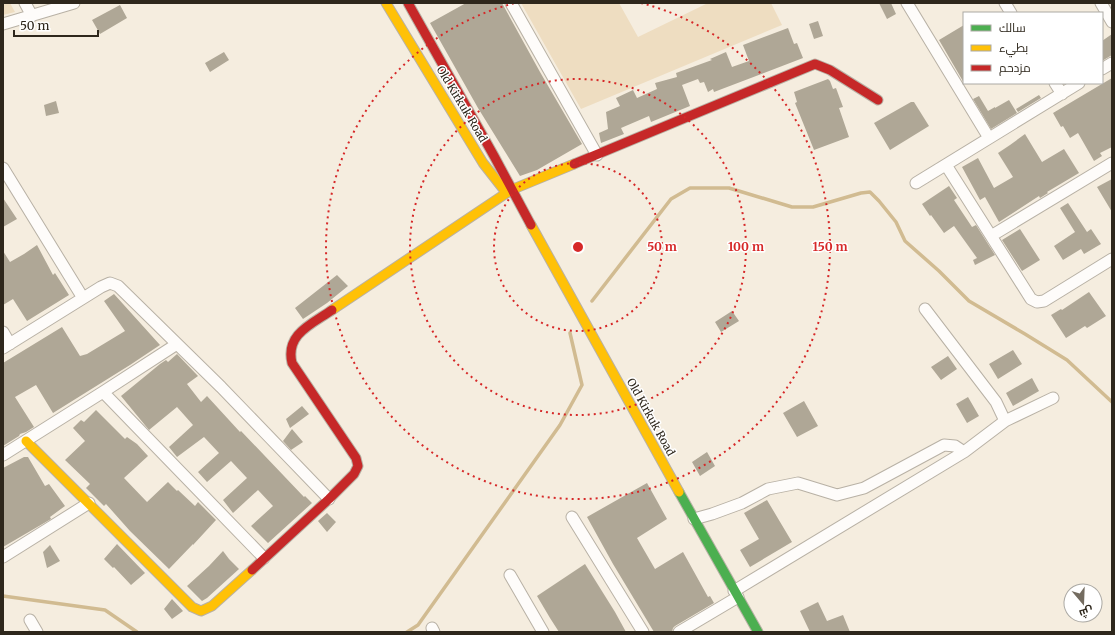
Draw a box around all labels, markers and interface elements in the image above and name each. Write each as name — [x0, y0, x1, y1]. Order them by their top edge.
scale bar — [14, 12, 98, 38]
legend — [963, 12, 1103, 84]
text: 50 m — [20, 18, 49, 33]
text: سالك — [999, 20, 1026, 35]
text: بطيء — [999, 40, 1028, 58]
text: مزدحم — [999, 60, 1031, 76]
street label: Old Kirkuk Road — [434, 63, 491, 145]
text: 50 m — [647, 239, 677, 254]
text: 100 m — [728, 239, 764, 254]
text: 150 m — [813, 239, 848, 254]
centre of rings — [571, 240, 585, 254]
street label: Old Kirkuk Road — [624, 376, 678, 459]
north arrow — [1063, 583, 1103, 623]
text: ش — [1077, 604, 1095, 621]

